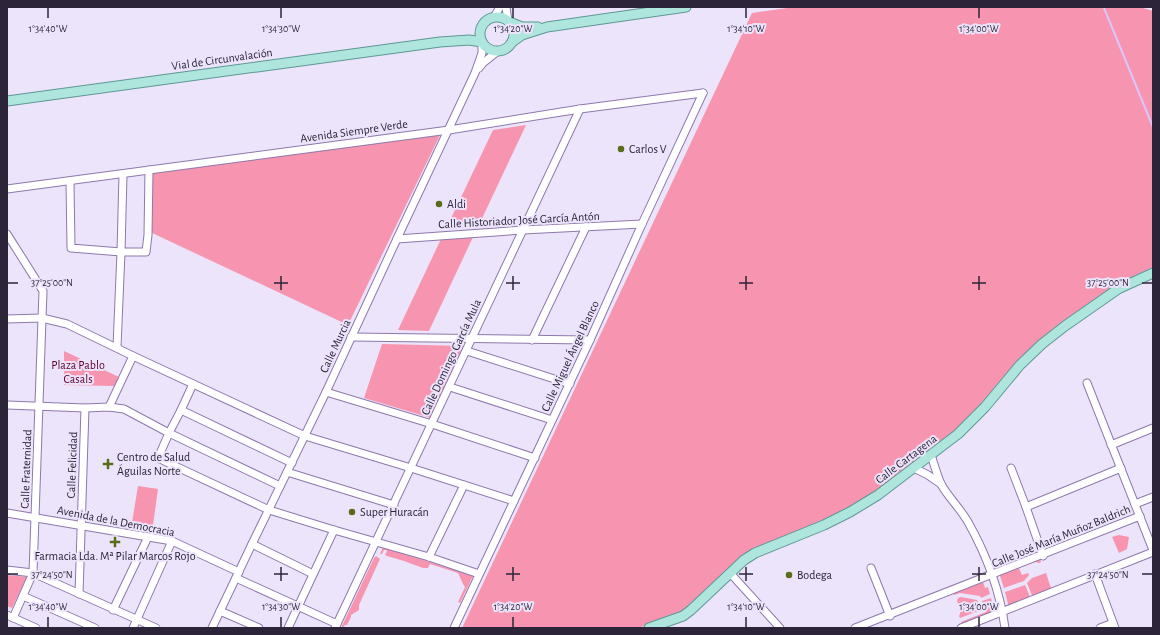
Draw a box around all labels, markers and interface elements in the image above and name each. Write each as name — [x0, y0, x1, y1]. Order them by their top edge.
text: 1°34'40"W — [29, 24, 68, 34]
text: 1°34'30"W — [262, 24, 300, 34]
text: 1°34'20"W — [494, 24, 532, 34]
text: 1°34'10"W — [727, 24, 765, 34]
text: 1°34'00"W — [959, 24, 999, 34]
street label: Vial de Circunvalación — [171, 46, 273, 72]
street label: Avenida Siempre Verde — [299, 118, 409, 144]
place label: Carlos V — [629, 143, 667, 155]
marker: Carlos V — [616, 144, 626, 154]
place label: Aldi — [447, 198, 466, 210]
marker: Aldi — [434, 199, 444, 209]
street label: Calle Historiador José García Antón — [438, 210, 600, 230]
text: 37°25'00"N — [31, 278, 73, 288]
text: 37°25'00"N — [1087, 278, 1129, 288]
street label: Calle Domingo García Mula — [419, 297, 483, 417]
street label: Calle Miguel Ángel Blanco — [538, 298, 601, 413]
street label: Calle Murcia — [317, 317, 353, 375]
park label: Plaza Pablo Casals — [51, 359, 105, 385]
street label: Calle Fraternidad — [19, 429, 33, 509]
street label: Calle Felicidad — [65, 431, 79, 499]
street label: Calle Cartagena — [873, 432, 939, 486]
place label: Centro de Salud Águilas Norte — [117, 451, 190, 477]
marker: Centro de Salud Águilas Norte — [102, 458, 114, 470]
street label: Calle José María Muñoz Baldrich — [990, 503, 1132, 569]
street label: Avenida de la Democracia — [56, 504, 176, 538]
place label: Super Huracán — [360, 506, 429, 518]
marker: Super Huracán — [347, 507, 357, 517]
marker: Farmacia Lda. Mª Pilar Marcos Rojo — [110, 537, 120, 547]
place label: Farmacia Lda. Mª Pilar Marcos Rojo — [34, 550, 196, 563]
place label: Bodega — [797, 569, 833, 581]
text: 37°24'50"N — [31, 570, 73, 580]
marker: Bodega — [784, 570, 794, 580]
text: 37°24'50"N — [1087, 570, 1129, 580]
text: 1°34'40"W — [29, 602, 68, 612]
text: 1°34'30"W — [262, 602, 300, 612]
text: 1°34'20"W — [494, 602, 532, 612]
text: 1°34'10"W — [727, 602, 765, 612]
text: 1°34'00"W — [959, 602, 999, 612]

